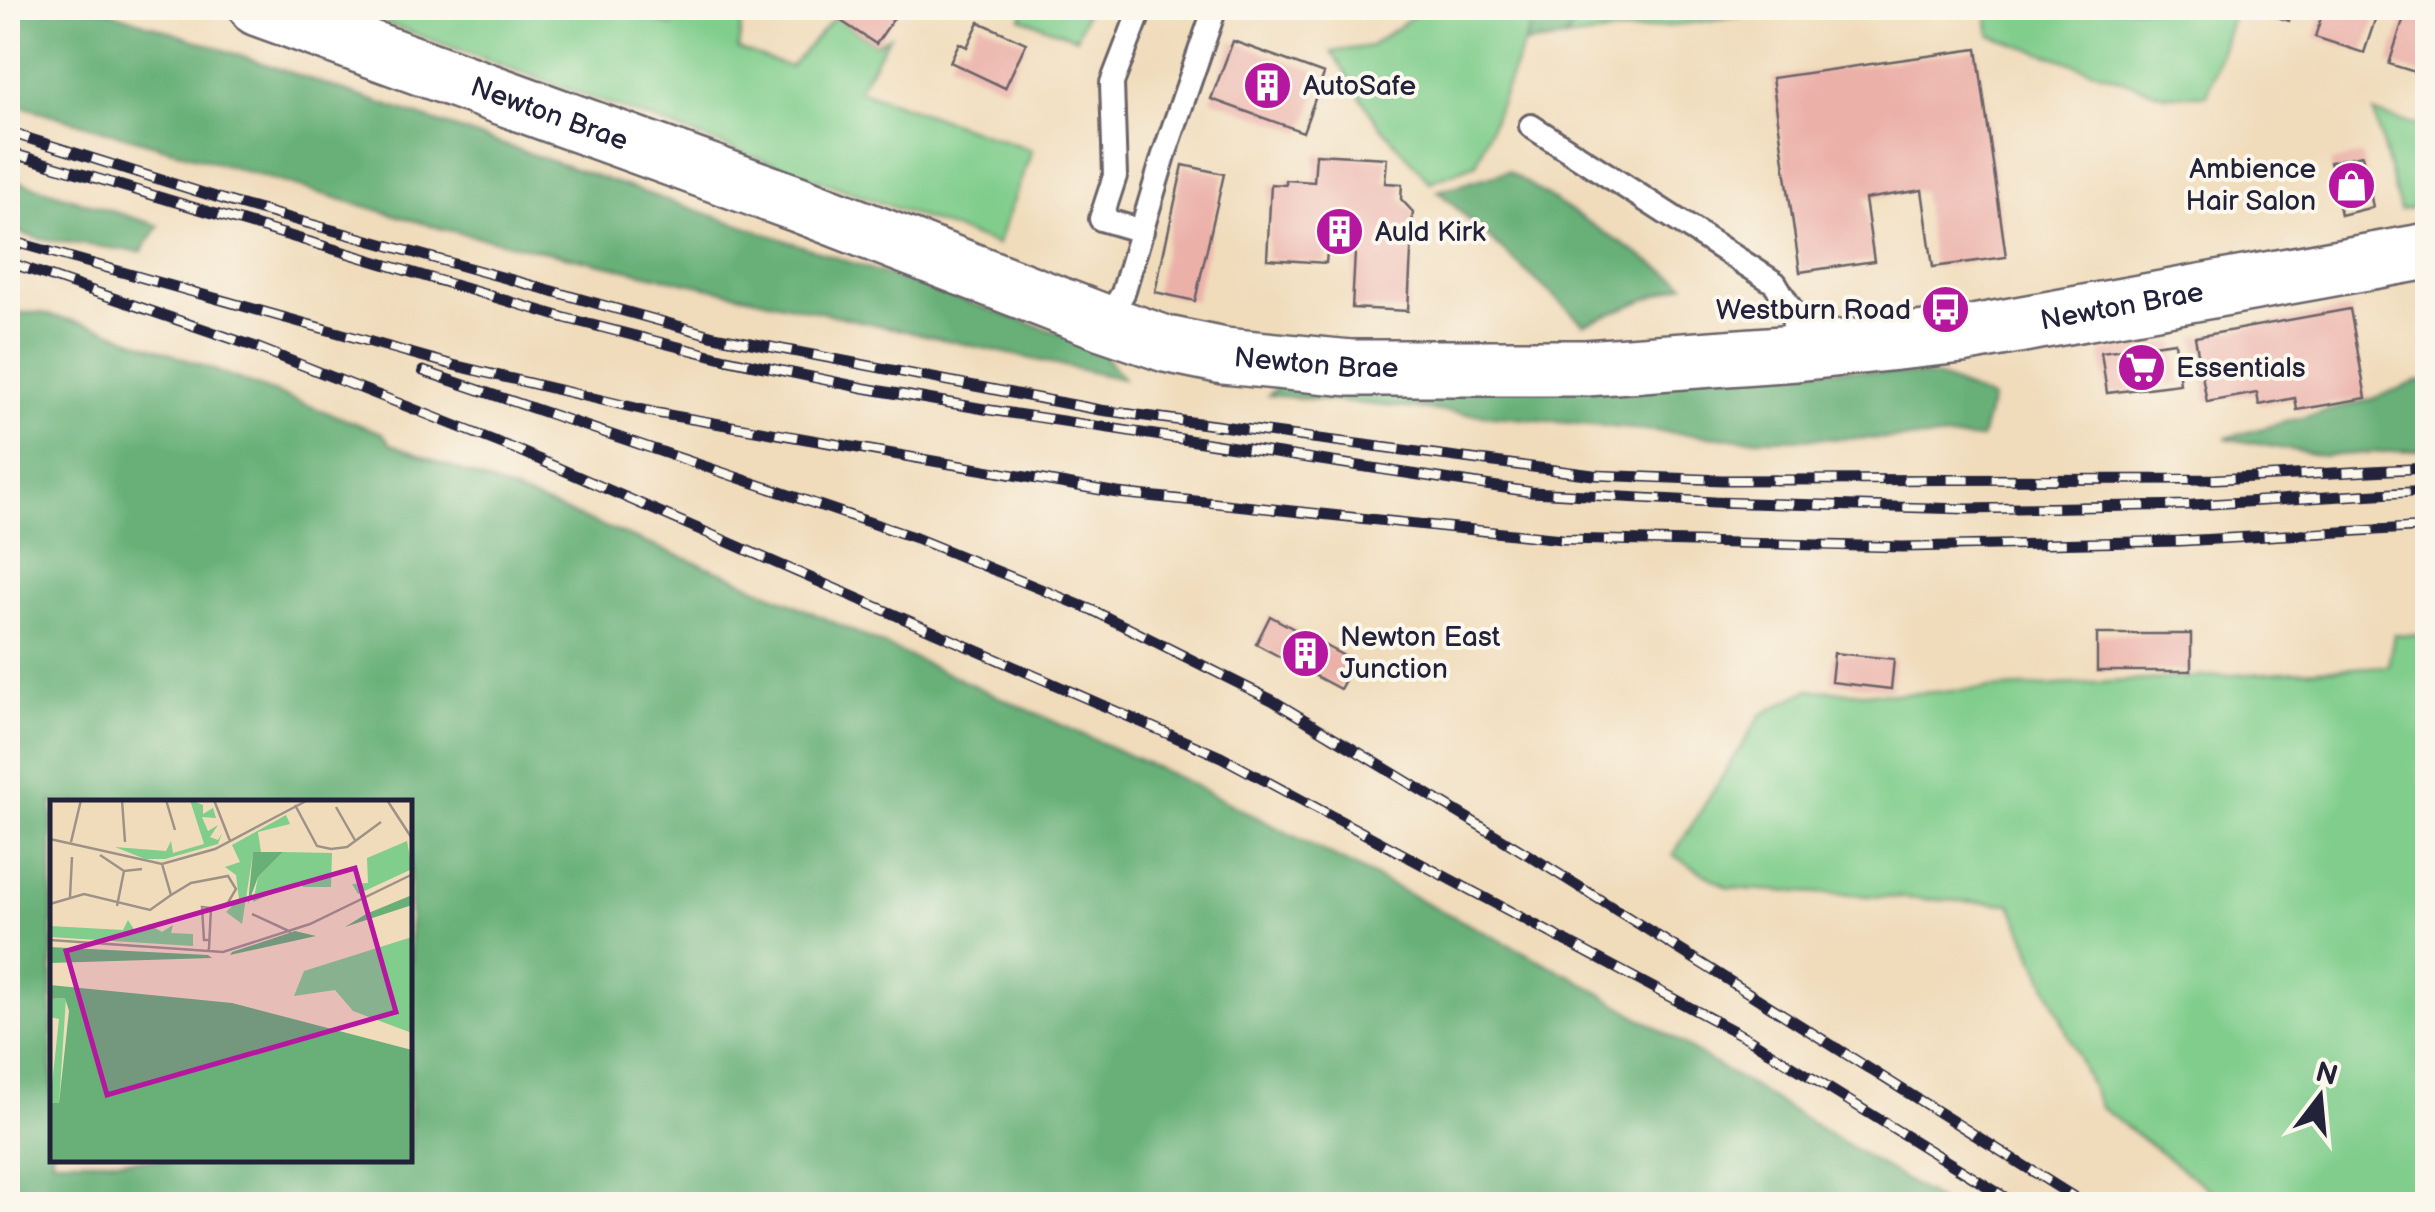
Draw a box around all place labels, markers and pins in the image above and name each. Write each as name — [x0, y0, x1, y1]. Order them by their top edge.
building icon: AutoSafe — [1242, 60, 1294, 112]
place label: AutoSafe — [1303, 70, 1416, 103]
place label: Ambience Hair Salon — [2185, 153, 2316, 218]
shop icon: Ambience Hair Salon — [2325, 159, 2377, 211]
building icon: Auld Kirk — [1314, 206, 1366, 258]
place label: Auld Kirk — [1375, 216, 1486, 249]
bus stop icon: Westburn Road — [1920, 284, 1972, 336]
place label: Westburn Road — [1716, 294, 1911, 327]
supermarket icon: Essentials — [2115, 342, 2167, 394]
place label: Essentials — [2176, 352, 2306, 385]
place label: Newton East Junction — [1340, 621, 1501, 686]
building icon: Newton East Junction — [1279, 627, 1331, 679]

